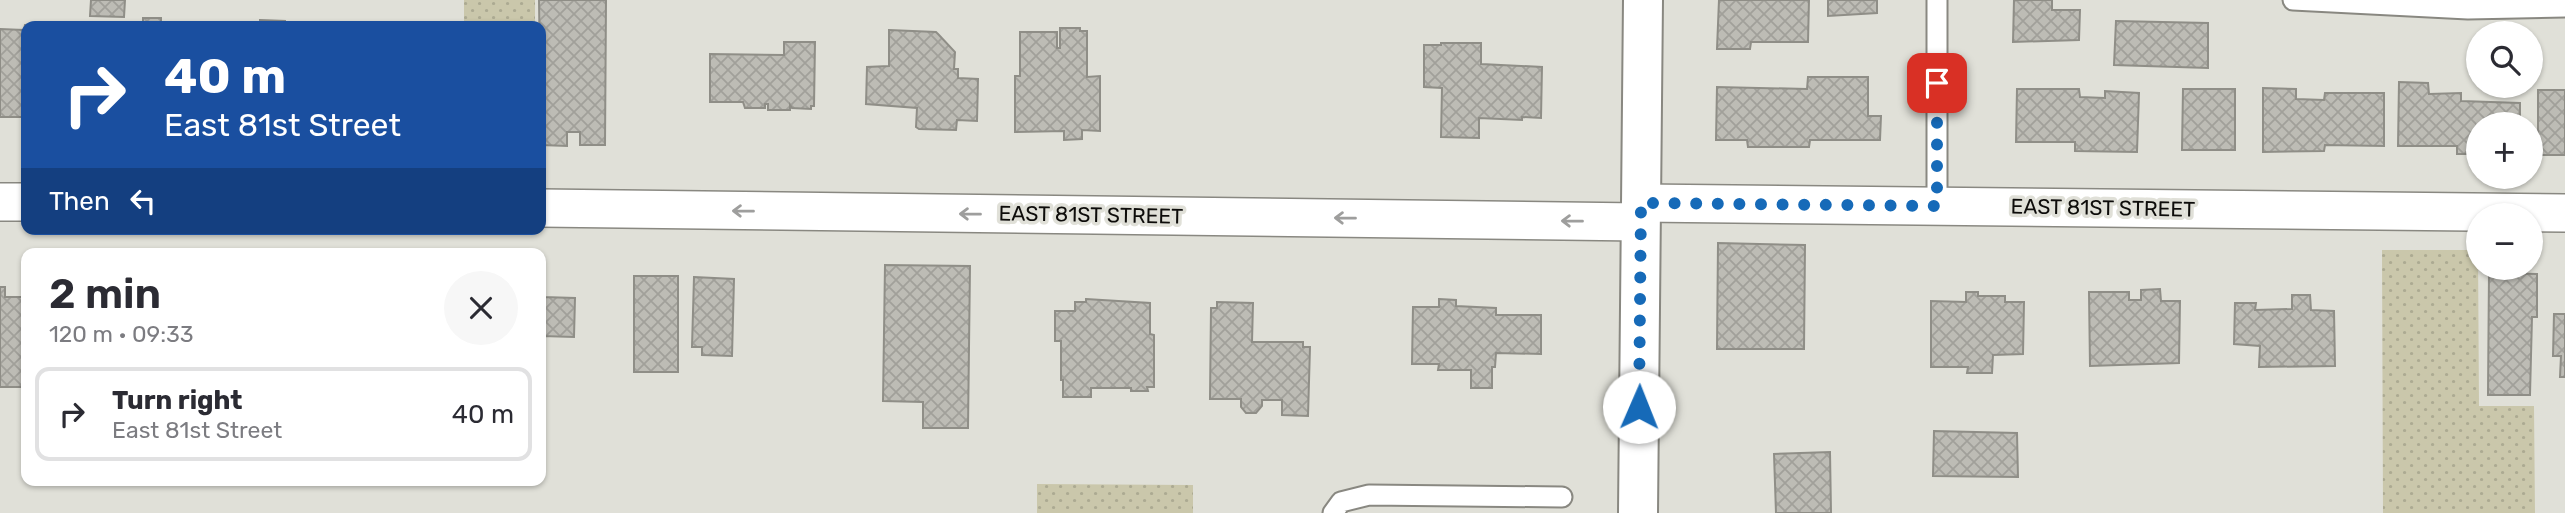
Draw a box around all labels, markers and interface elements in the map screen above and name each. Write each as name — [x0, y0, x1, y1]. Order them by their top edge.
map controls — [2466, 21, 2543, 280]
button: search — [2466, 21, 2543, 98]
text: 40 m — [164, 47, 286, 105]
icon: right — [49, 49, 140, 140]
pin — [1907, 53, 1967, 113]
icon: arrive — [1918, 64, 1956, 102]
text: East 81st Street — [164, 106, 401, 144]
button: + — [2466, 112, 2543, 189]
icon: left — [124, 182, 162, 220]
text: Then — [49, 186, 110, 217]
street label: EAST 81ST STREET — [2010, 193, 2196, 222]
street label: EAST 81ST STREET — [998, 200, 1184, 229]
button: − — [2466, 203, 2543, 280]
one-way arrow — [731, 204, 754, 218]
one-way arrow — [959, 207, 982, 220]
one-way arrow — [1333, 211, 1356, 225]
one-way arrow — [1561, 214, 1584, 228]
text: 2 min — [49, 269, 161, 319]
button: close — [444, 271, 518, 345]
text: 120 m · 09:33 — [49, 320, 194, 348]
position arrow — [1602, 370, 1676, 444]
text: Turn right — [112, 385, 242, 416]
icon: right — [53, 395, 91, 433]
text: 40 m — [452, 399, 514, 430]
text: East 81st Street — [112, 416, 282, 444]

